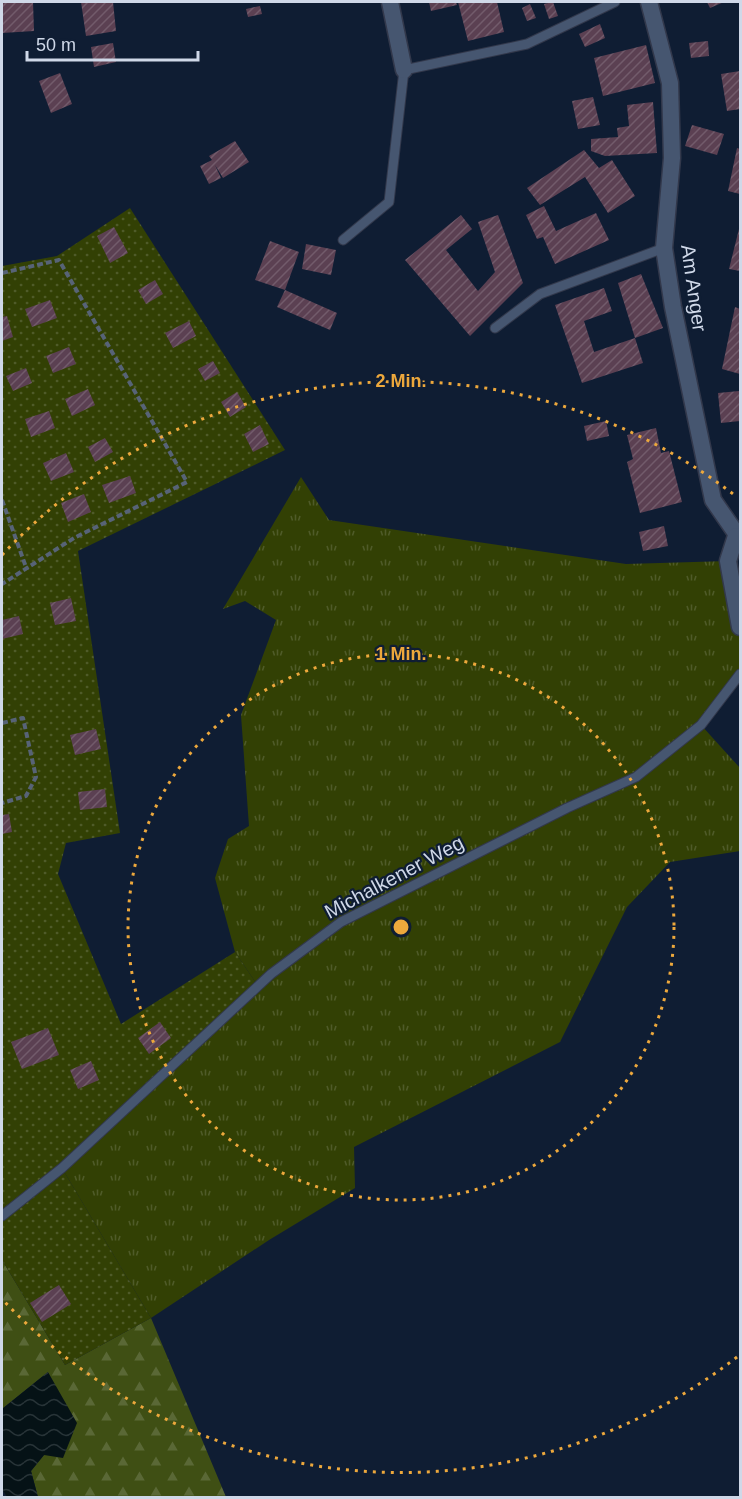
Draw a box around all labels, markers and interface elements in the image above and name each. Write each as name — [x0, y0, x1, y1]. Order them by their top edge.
scale bar — [27, 24, 198, 62]
text: 50 m — [36, 35, 76, 55]
street label: Am Anger — [677, 243, 711, 333]
text: 2 Min. — [375, 371, 427, 391]
text: 1 Min. — [375, 644, 427, 664]
street label: Michalkener Weg — [321, 831, 467, 923]
centre of rings — [391, 917, 411, 937]

